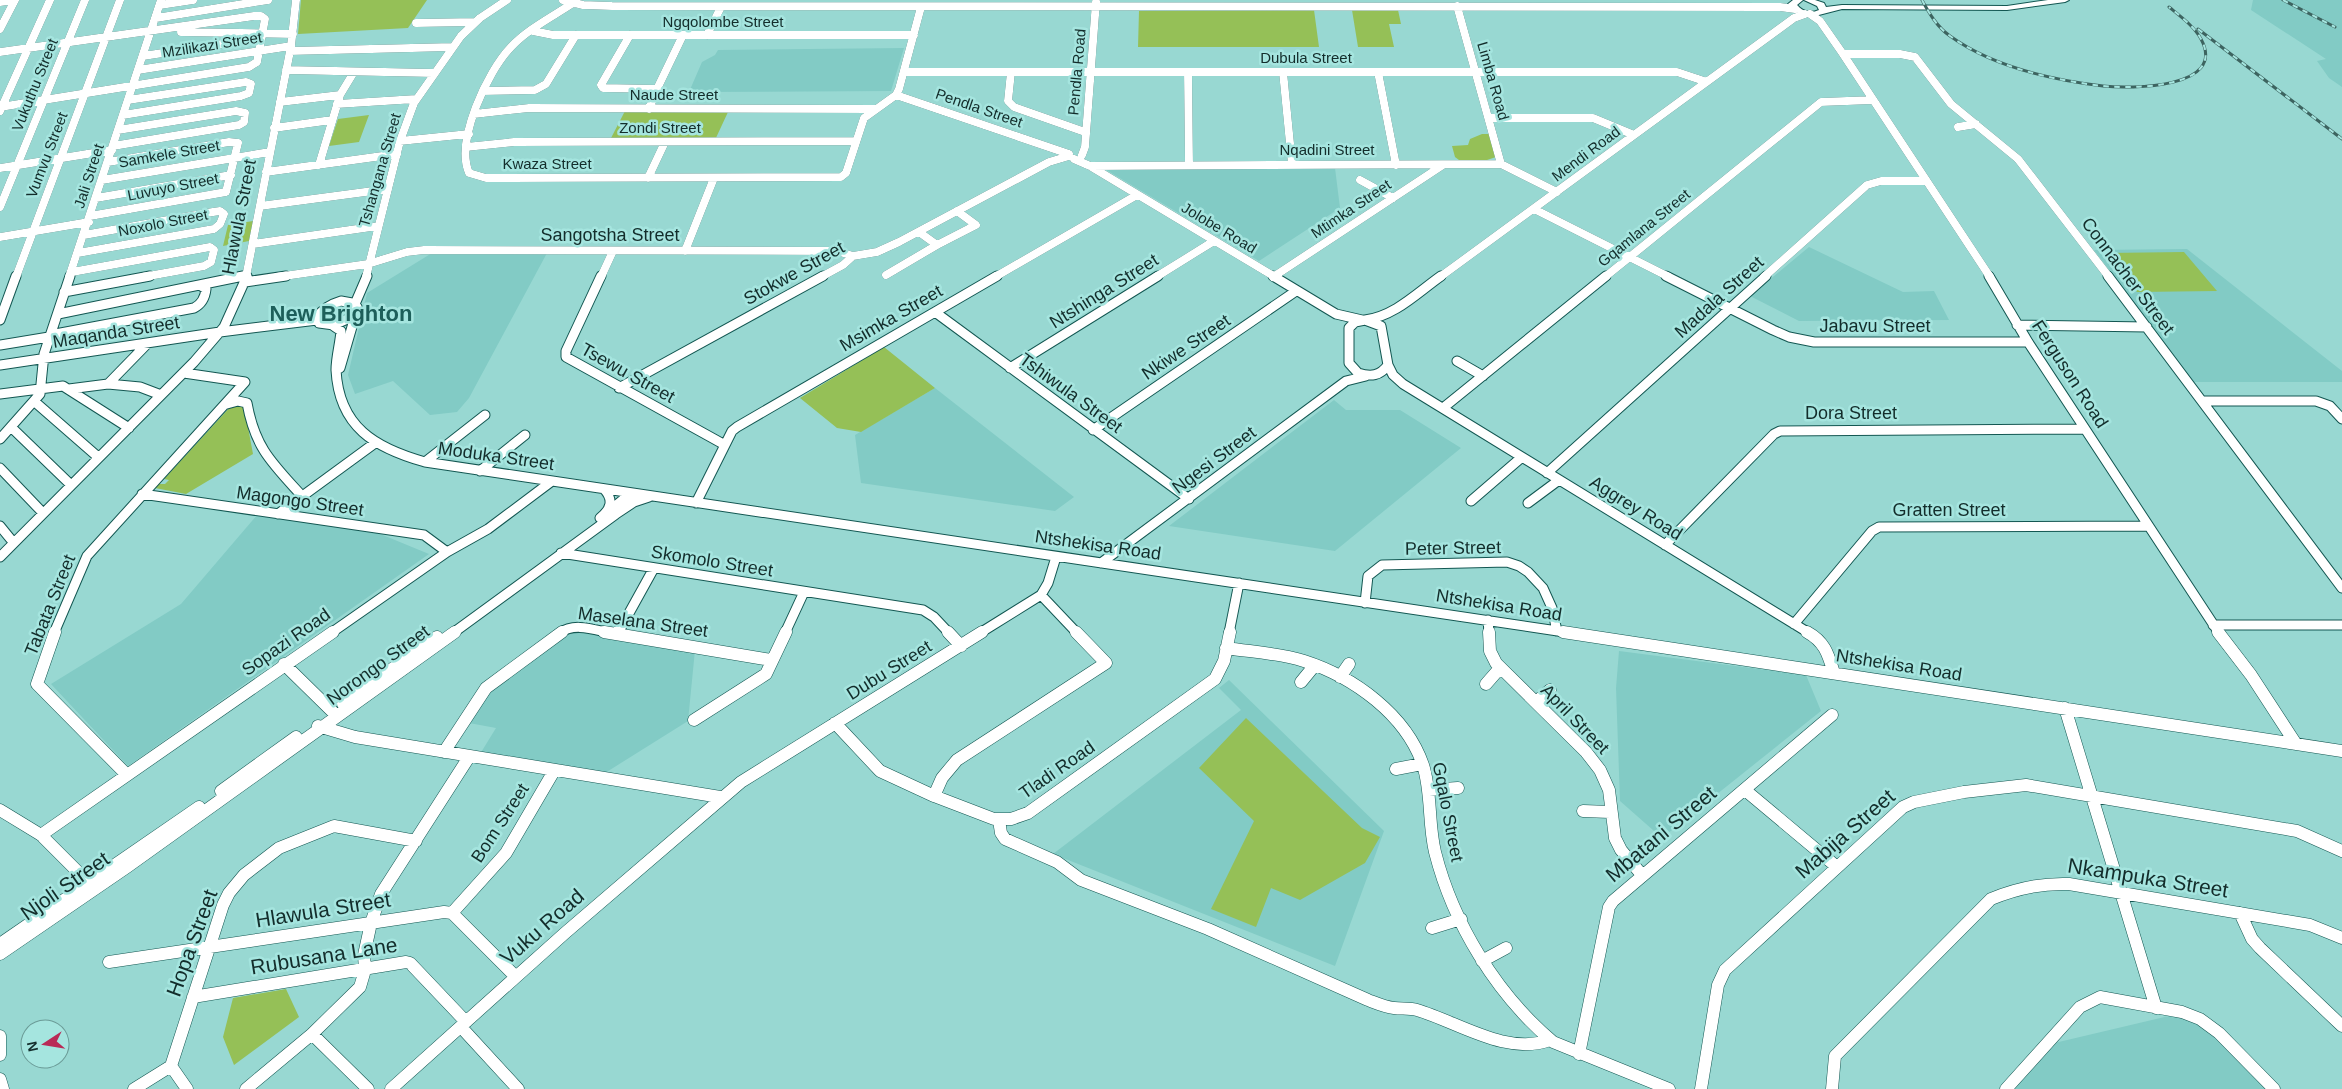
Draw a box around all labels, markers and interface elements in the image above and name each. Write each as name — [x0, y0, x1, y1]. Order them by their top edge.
street label: Ngqolombe Street — [663, 13, 784, 30]
street label: Mzilikazi Street — [161, 28, 264, 61]
street label: Pendla Road — [1064, 28, 1089, 116]
street label: Vukuthu Street — [8, 35, 61, 134]
street label: Limba Road — [1474, 40, 1513, 122]
street label: Dubula Street — [1260, 49, 1353, 66]
street label: Pendla Street — [933, 85, 1026, 131]
street label: Naude Street — [630, 86, 719, 103]
street label: Vumvu Street — [22, 109, 71, 200]
street label: Tshangana Street — [355, 110, 404, 229]
street label: Zondi Street — [619, 119, 702, 136]
street label: Mendi Road — [1548, 122, 1623, 185]
street label: Samkele Street — [117, 136, 222, 171]
street label: Jali Street — [70, 141, 107, 210]
street label: Nqadini Street — [1279, 141, 1375, 158]
street label: Kwaza Street — [502, 155, 592, 172]
street label: Hlawula Street — [218, 158, 260, 276]
street label: Luvuyo Street — [126, 169, 221, 204]
street label: Mtimka Street — [1308, 175, 1395, 242]
street label: Gqamlana Street — [1594, 185, 1694, 270]
street label: Jolobe Road — [1179, 199, 1260, 257]
street label: Noxolo Street — [117, 205, 210, 240]
street label: Connacher Street — [2078, 214, 2178, 338]
street label: Sangotsha Street — [540, 225, 680, 245]
street label: Stokwe Street — [740, 237, 848, 309]
street label: Ntshinga Street — [1046, 250, 1162, 332]
street label: Madala Street — [1671, 252, 1767, 342]
street label: Msimka Street — [836, 281, 946, 355]
district label: New Brighton — [270, 301, 413, 326]
street label: Nkiwe Street — [1138, 310, 1234, 384]
street label: Maqanda Street — [51, 312, 181, 352]
street label: Jabavu Street — [1819, 316, 1931, 336]
street label: Ferguson Road — [2028, 317, 2112, 431]
street label: Tsewu Street — [578, 339, 678, 407]
street label: Tshiwula Street — [1016, 349, 1126, 437]
street label: Dora Street — [1805, 403, 1897, 423]
street label: Ngesi Street — [1168, 422, 1260, 498]
street label: Moduka Street — [437, 438, 555, 474]
street label: Aggrey Road — [1586, 472, 1686, 544]
street label: Magongo Street — [235, 482, 365, 520]
street label: Gratten Street — [1892, 500, 2006, 520]
street label: Ntshekisa Road — [1034, 526, 1162, 564]
street label: Peter Street — [1405, 537, 1501, 559]
street label: Skomolo Street — [650, 541, 774, 581]
street label: Tabata Street — [21, 552, 79, 658]
street label: Ntshekisa Road — [1435, 585, 1563, 625]
street label: Maselana Street — [577, 603, 709, 641]
street label: Sopazi Road — [238, 604, 334, 680]
street label: Norongo Street — [323, 621, 433, 709]
street label: Dubu Street — [843, 636, 935, 704]
street label: Ntshekisa Road — [1835, 645, 1963, 685]
street label: April Street — [1537, 680, 1613, 758]
street label: Tladi Road — [1016, 737, 1098, 803]
street label: Gqalo Street — [1429, 760, 1467, 864]
street label: Bom Street — [467, 780, 533, 866]
street label: Mbatani Street — [1601, 781, 1721, 886]
street label: Mabija Street — [1790, 784, 1899, 883]
street label: Njoli Street — [16, 847, 114, 924]
street label: Nkampuka Street — [2066, 853, 2230, 902]
street label: Vuku Road — [495, 884, 588, 969]
street label: Hopa Street — [162, 886, 222, 999]
street label: Hlawula Street — [254, 887, 392, 932]
street label: Rubusana Lane — [249, 933, 399, 978]
north arrow — [20, 1019, 70, 1069]
text: N — [23, 1040, 41, 1053]

